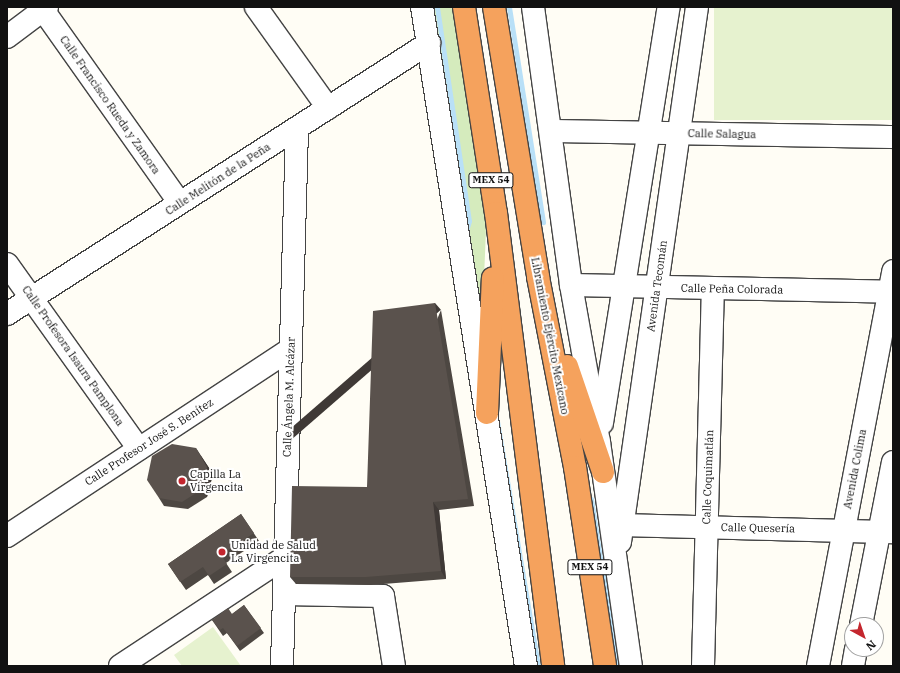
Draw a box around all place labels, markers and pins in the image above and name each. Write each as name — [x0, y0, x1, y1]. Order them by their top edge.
place label: Capilla La Virgencita — [190, 468, 243, 494]
marker: Capilla La Virgencita — [177, 476, 187, 486]
place label: Unidad de Salud La Virgencita — [231, 539, 316, 565]
marker: Unidad de Salud La Virgencita — [216, 546, 228, 558]

